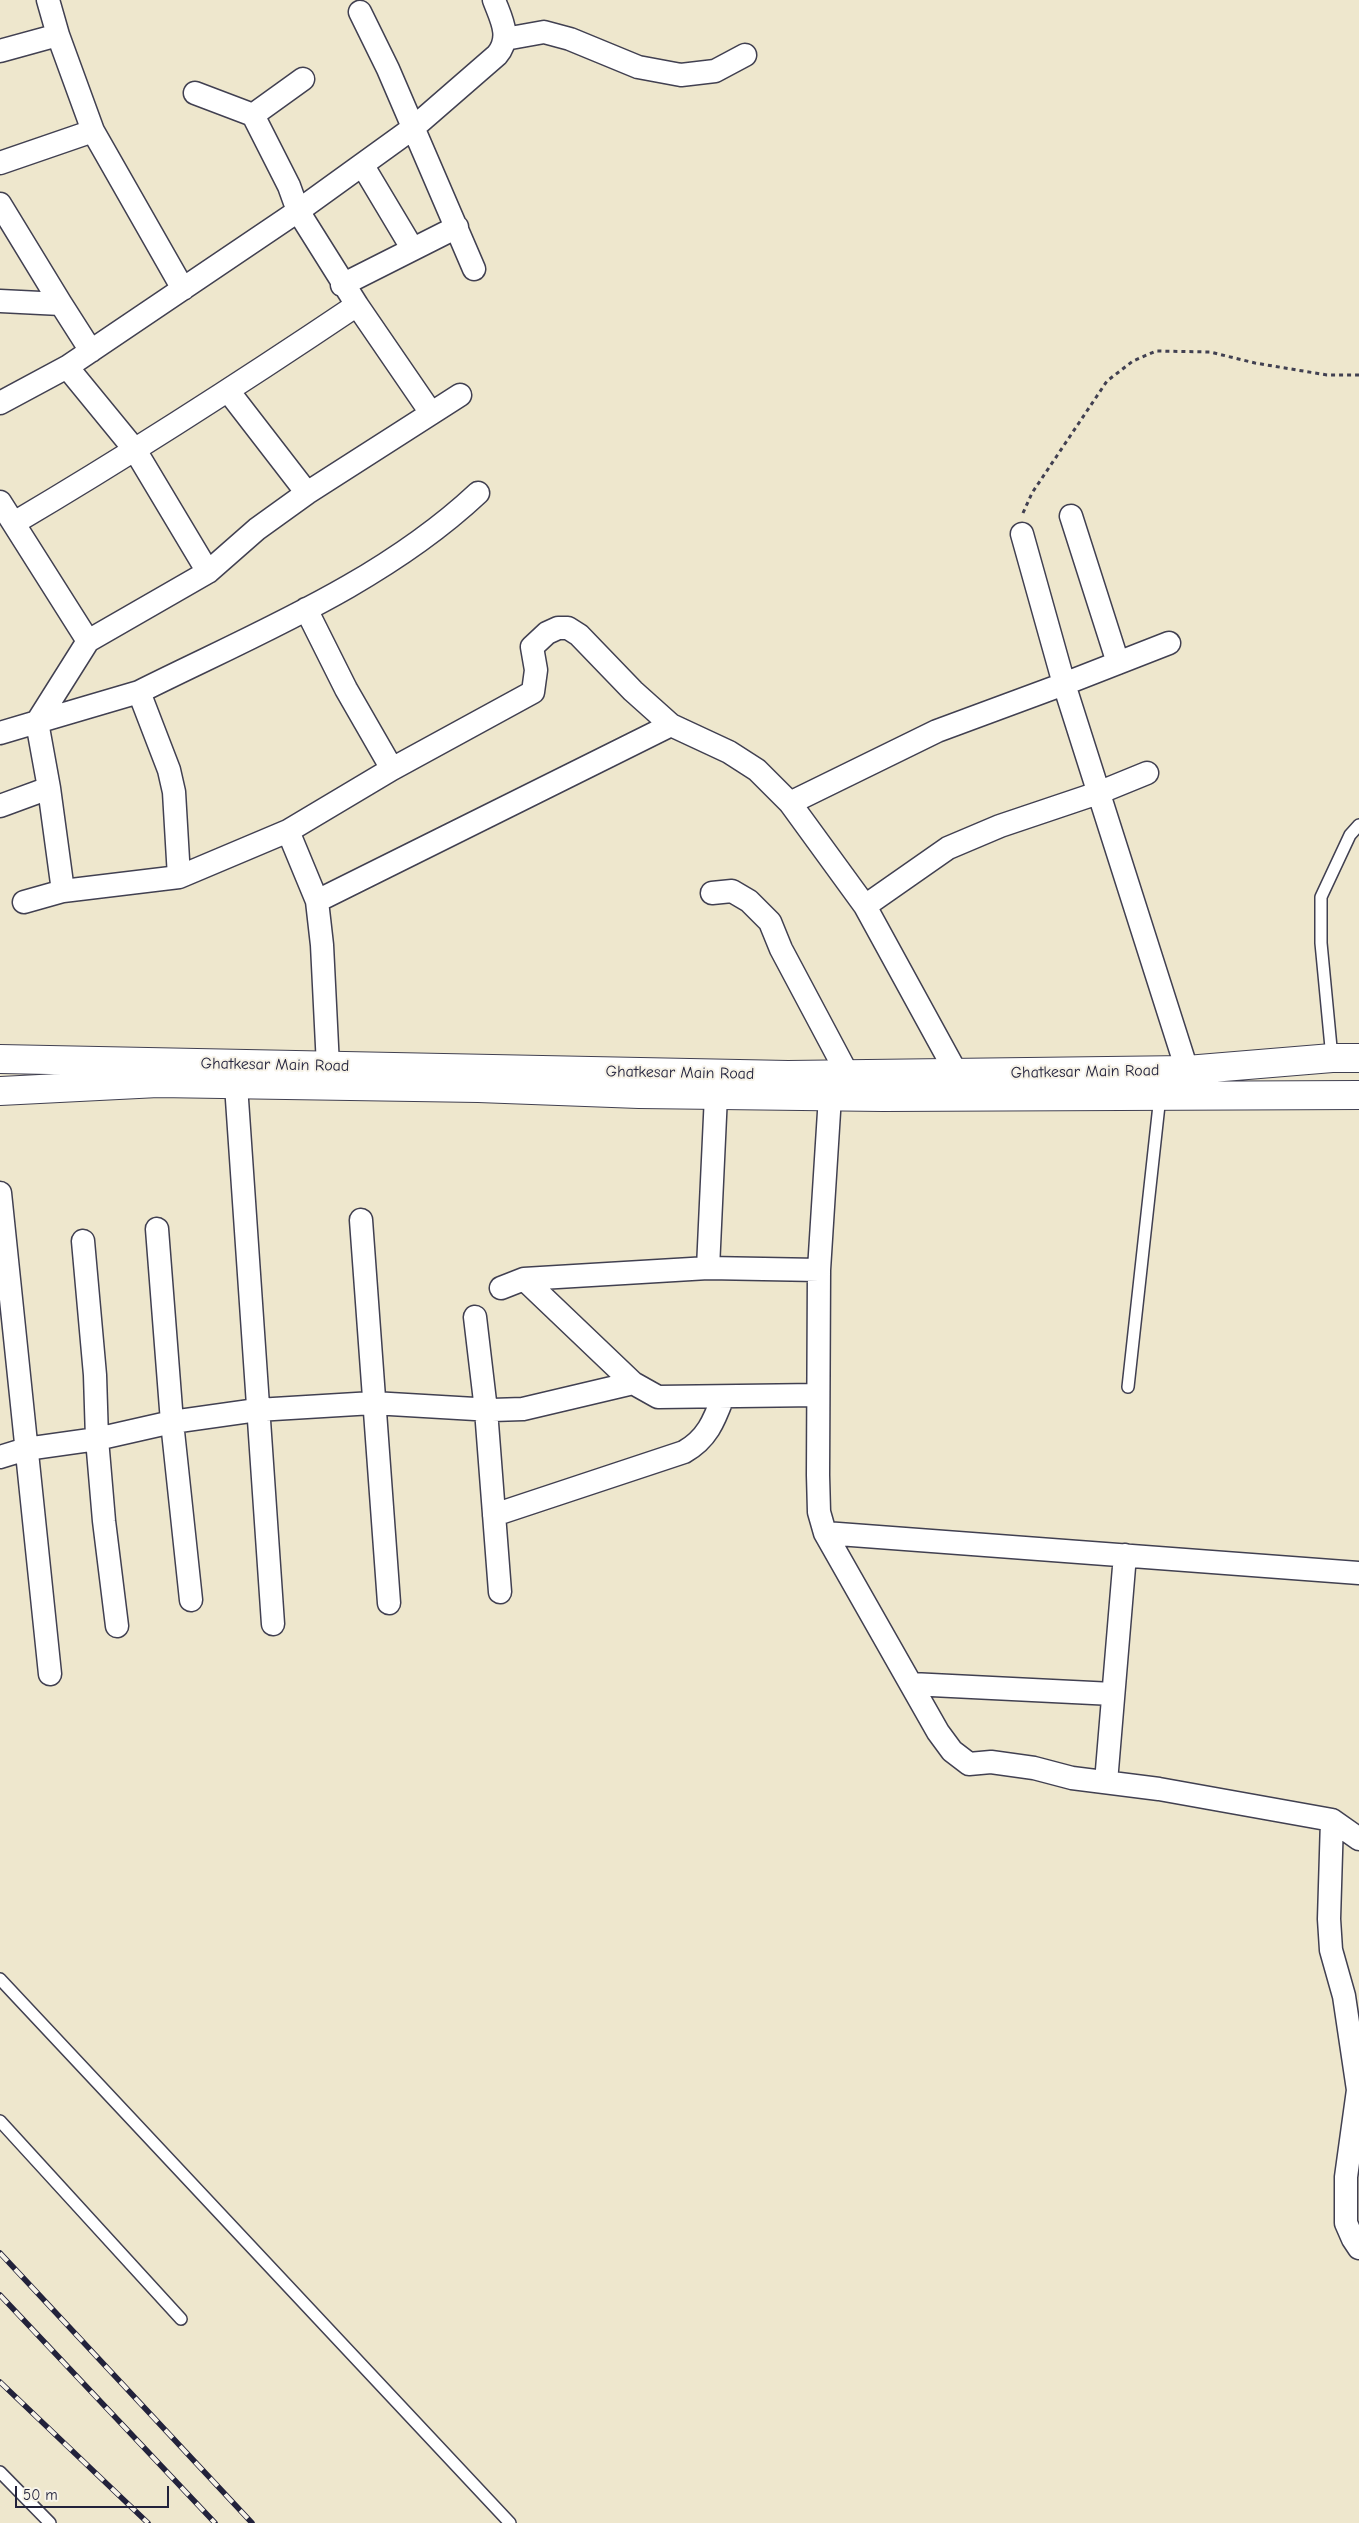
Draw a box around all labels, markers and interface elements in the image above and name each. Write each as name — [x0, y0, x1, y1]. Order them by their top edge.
street label: Ghatkesar Main Road — [200, 1054, 350, 1076]
street label: Ghatkesar Main Road — [1010, 1061, 1160, 1083]
street label: Ghatkesar Main Road — [605, 1062, 755, 1084]
scale bar — [18, 2476, 171, 2508]
text: 50 m — [23, 2486, 58, 2504]

